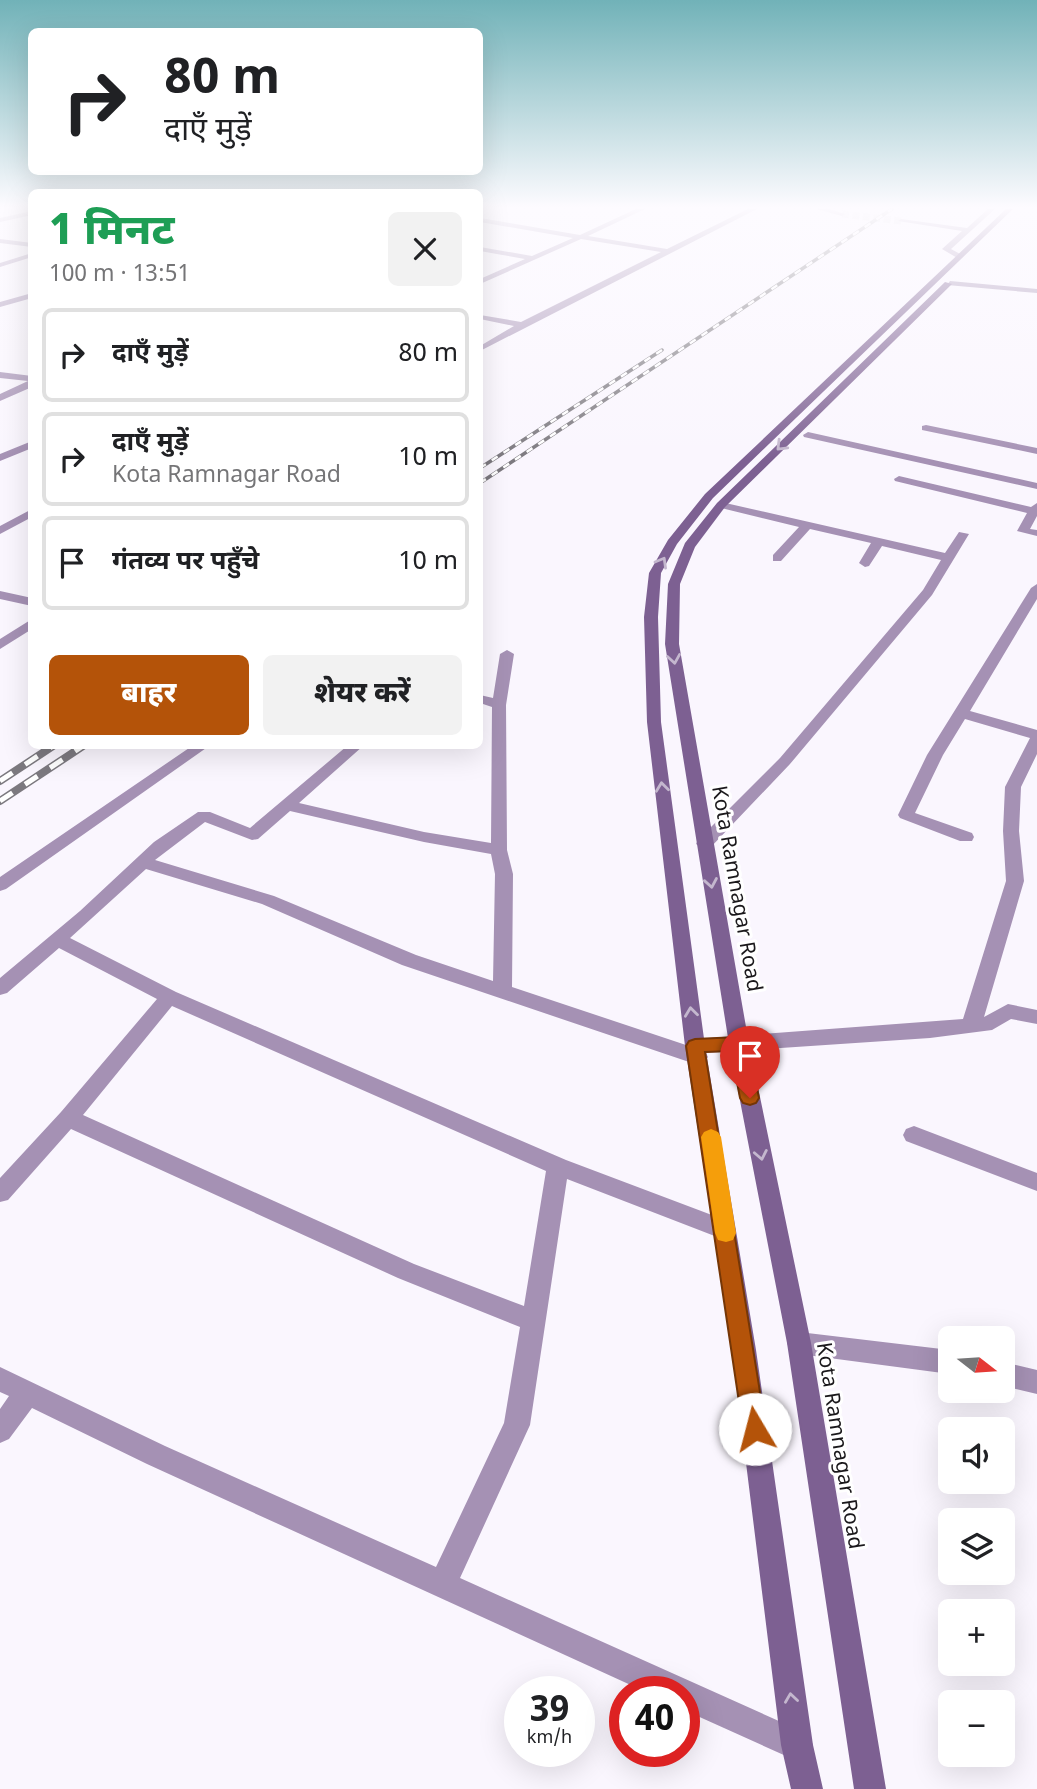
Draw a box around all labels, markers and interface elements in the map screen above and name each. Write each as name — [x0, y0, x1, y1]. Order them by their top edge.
text: 80 m — [164, 49, 280, 113]
icon: right — [49, 56, 140, 147]
text: दाएँ मुड़ें — [164, 111, 252, 153]
text: 1 मिनट — [49, 206, 174, 261]
button: close — [388, 212, 462, 286]
text: 100 m · 13:51 — [49, 260, 190, 290]
icon: right — [53, 336, 91, 374]
text: दाएँ मुड़ें — [112, 338, 189, 372]
text: 80 m — [398, 338, 458, 372]
text: दाएँ मुड़ें — [112, 427, 189, 461]
one-way arrow — [777, 438, 789, 450]
icon: right — [53, 440, 91, 478]
text: 10 m — [398, 442, 458, 476]
text: Kota Ramnagar Road — [112, 461, 341, 491]
icon: arrive — [53, 544, 91, 582]
text: गंतव्य पर पहुँचे — [112, 546, 259, 580]
text: 10 m — [398, 546, 458, 580]
one-way arrow — [654, 556, 667, 569]
one-way arrow — [667, 653, 682, 665]
button: बाहर — [49, 655, 249, 735]
button: शेयर करें — [263, 655, 462, 735]
one-way arrow — [654, 781, 669, 792]
street label: Kota Ramnagar Road — [703, 784, 767, 994]
one-way arrow — [703, 878, 718, 889]
one-way arrow — [683, 1006, 698, 1018]
pin — [720, 1026, 780, 1098]
icon: arrive — [731, 1037, 769, 1075]
one-way arrow — [753, 1149, 768, 1161]
north arrow — [938, 1326, 1015, 1404]
map controls — [938, 1326, 1015, 1767]
street label: Kota Ramnagar Road — [808, 1341, 868, 1551]
position arrow — [718, 1392, 792, 1466]
button: sound — [938, 1417, 1015, 1494]
button: layers — [938, 1508, 1015, 1585]
button: + — [938, 1599, 1015, 1676]
speed limit sign: 40 — [609, 1676, 700, 1767]
text: 39 — [530, 1690, 569, 1735]
button: − — [938, 1690, 1015, 1767]
one-way arrow — [784, 1692, 799, 1704]
text: km/h — [527, 1727, 572, 1750]

